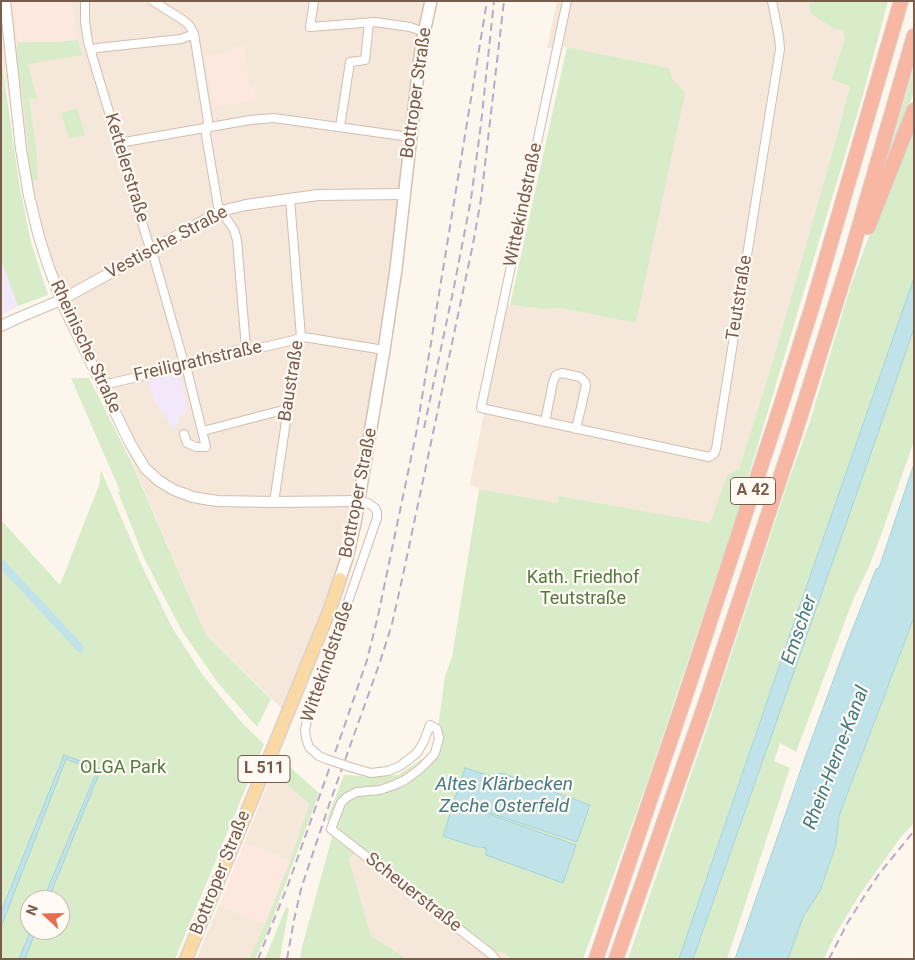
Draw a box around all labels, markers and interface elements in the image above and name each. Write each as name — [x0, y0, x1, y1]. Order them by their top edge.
street label: Bottroper Straße — [397, 26, 437, 160]
street label: Kettelerstraße — [99, 111, 153, 225]
street label: Wittekindstraße — [500, 141, 548, 269]
street label: Vestische Straße — [102, 202, 232, 284]
street label: Teutstraße — [723, 254, 757, 342]
street label: Rheinische Straße — [45, 277, 125, 417]
street label: Freiligrathstraße — [132, 337, 264, 387]
street label: Baustraße — [275, 339, 309, 423]
street label: Bottroper Straße — [336, 426, 382, 560]
road number: A 42 — [730, 478, 776, 504]
park label: Kath. Friedhof Teutstraße — [527, 567, 639, 610]
water label: Emscher — [778, 592, 822, 668]
street label: Wittekindstraße — [297, 599, 359, 725]
water label: Rhein-Herne-Kanal — [799, 683, 875, 833]
road number: L 511 — [238, 756, 290, 782]
park label: OLGA Park — [80, 757, 166, 779]
water label: Altes Klärbecken Zeche Osterfeld — [435, 774, 573, 818]
street label: Bottroper Straße — [186, 808, 256, 938]
street label: Scheuerstraße — [361, 849, 465, 937]
north arrow — [20, 890, 70, 940]
text: N — [23, 903, 41, 917]

